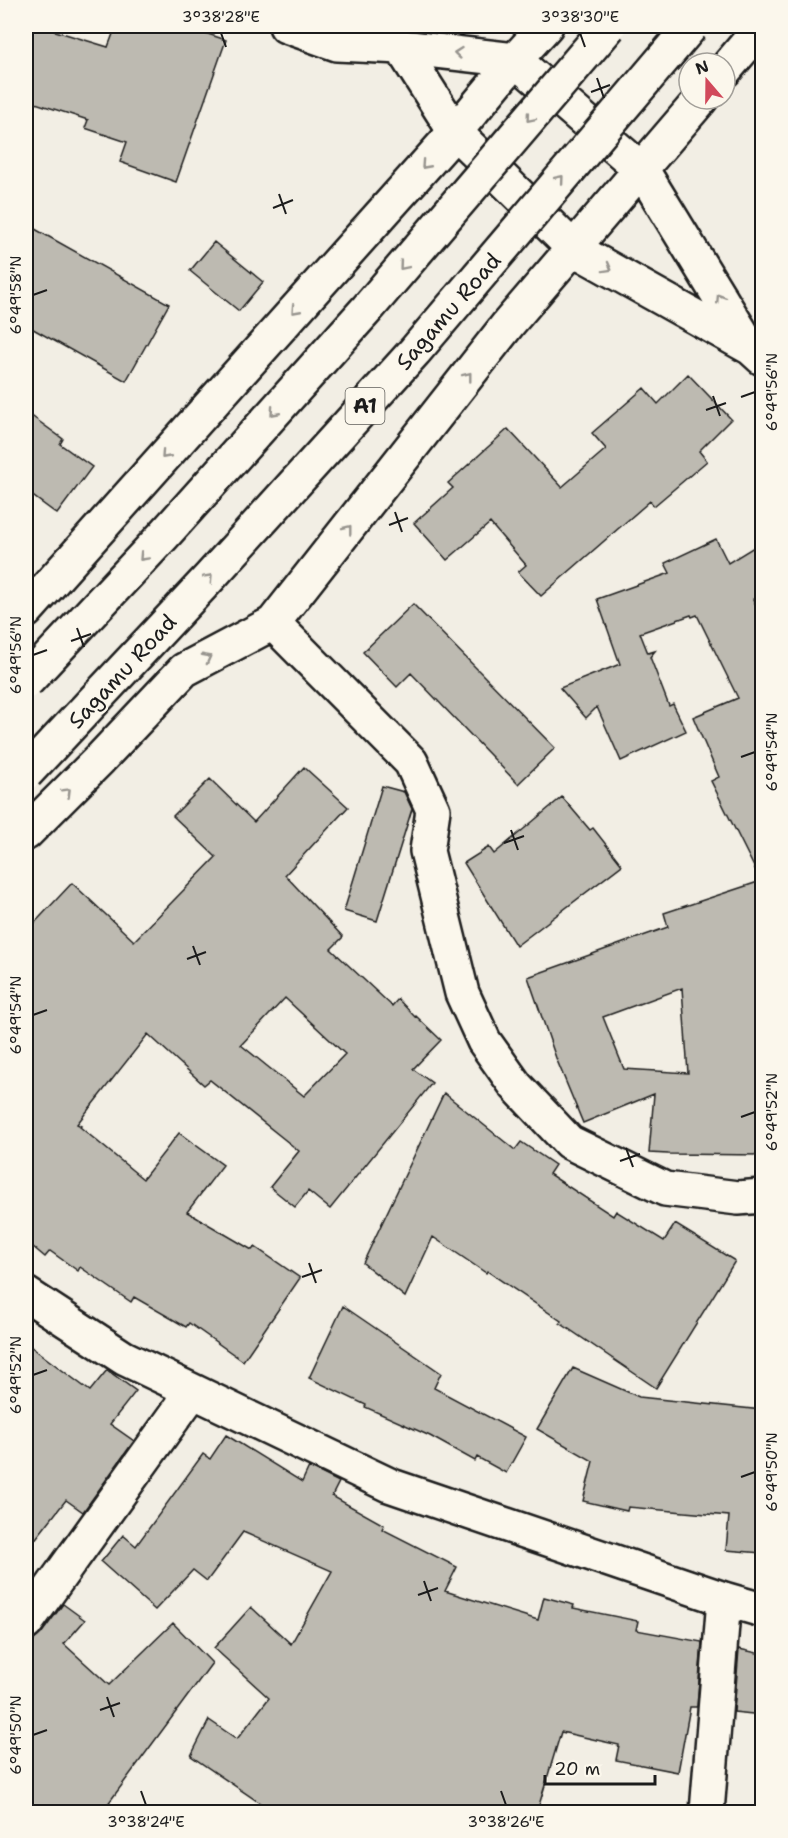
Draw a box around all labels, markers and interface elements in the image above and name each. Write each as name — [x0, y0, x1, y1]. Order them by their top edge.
text: 3°38'28"E — [182, 7, 260, 27]
text: 3°38'30"E — [541, 7, 619, 27]
one-way arrow — [453, 47, 463, 60]
north arrow — [677, 51, 737, 111]
text: N — [692, 55, 712, 79]
one-way arrow — [526, 111, 537, 122]
one-way arrow — [421, 158, 432, 169]
one-way arrow — [553, 175, 564, 186]
street label: Sagamu Road — [389, 246, 507, 376]
text: 6°49'58"N — [6, 256, 26, 334]
one-way arrow — [400, 259, 411, 270]
one-way arrow — [602, 261, 612, 272]
one-way arrow — [717, 294, 728, 305]
one-way arrow — [291, 303, 302, 314]
text: 6°49'56"N — [762, 353, 782, 431]
one-way arrow — [461, 371, 472, 382]
road number: A1 — [346, 388, 385, 424]
one-way arrow — [270, 406, 281, 416]
one-way arrow — [161, 449, 172, 459]
one-way arrow — [340, 524, 351, 535]
one-way arrow — [139, 550, 150, 561]
one-way arrow — [202, 574, 213, 585]
street label: Sagamu Road — [62, 608, 183, 735]
text: 6°49'56"N — [6, 616, 26, 694]
one-way arrow — [201, 654, 211, 665]
text: 6°49'54"N — [762, 713, 782, 791]
one-way arrow — [59, 788, 70, 799]
text: 6°49'54"N — [6, 976, 26, 1054]
text: 6°49'52"N — [762, 1073, 782, 1151]
text: 6°49'52"N — [6, 1336, 26, 1414]
text: 6°49'50"N — [762, 1432, 782, 1512]
text: 6°49'50"N — [6, 1695, 26, 1775]
scale bar — [545, 1748, 654, 1786]
text: 20 m — [554, 1757, 600, 1781]
text: 3°38'24"E — [107, 1812, 185, 1832]
text: 3°38'26"E — [468, 1812, 544, 1832]

